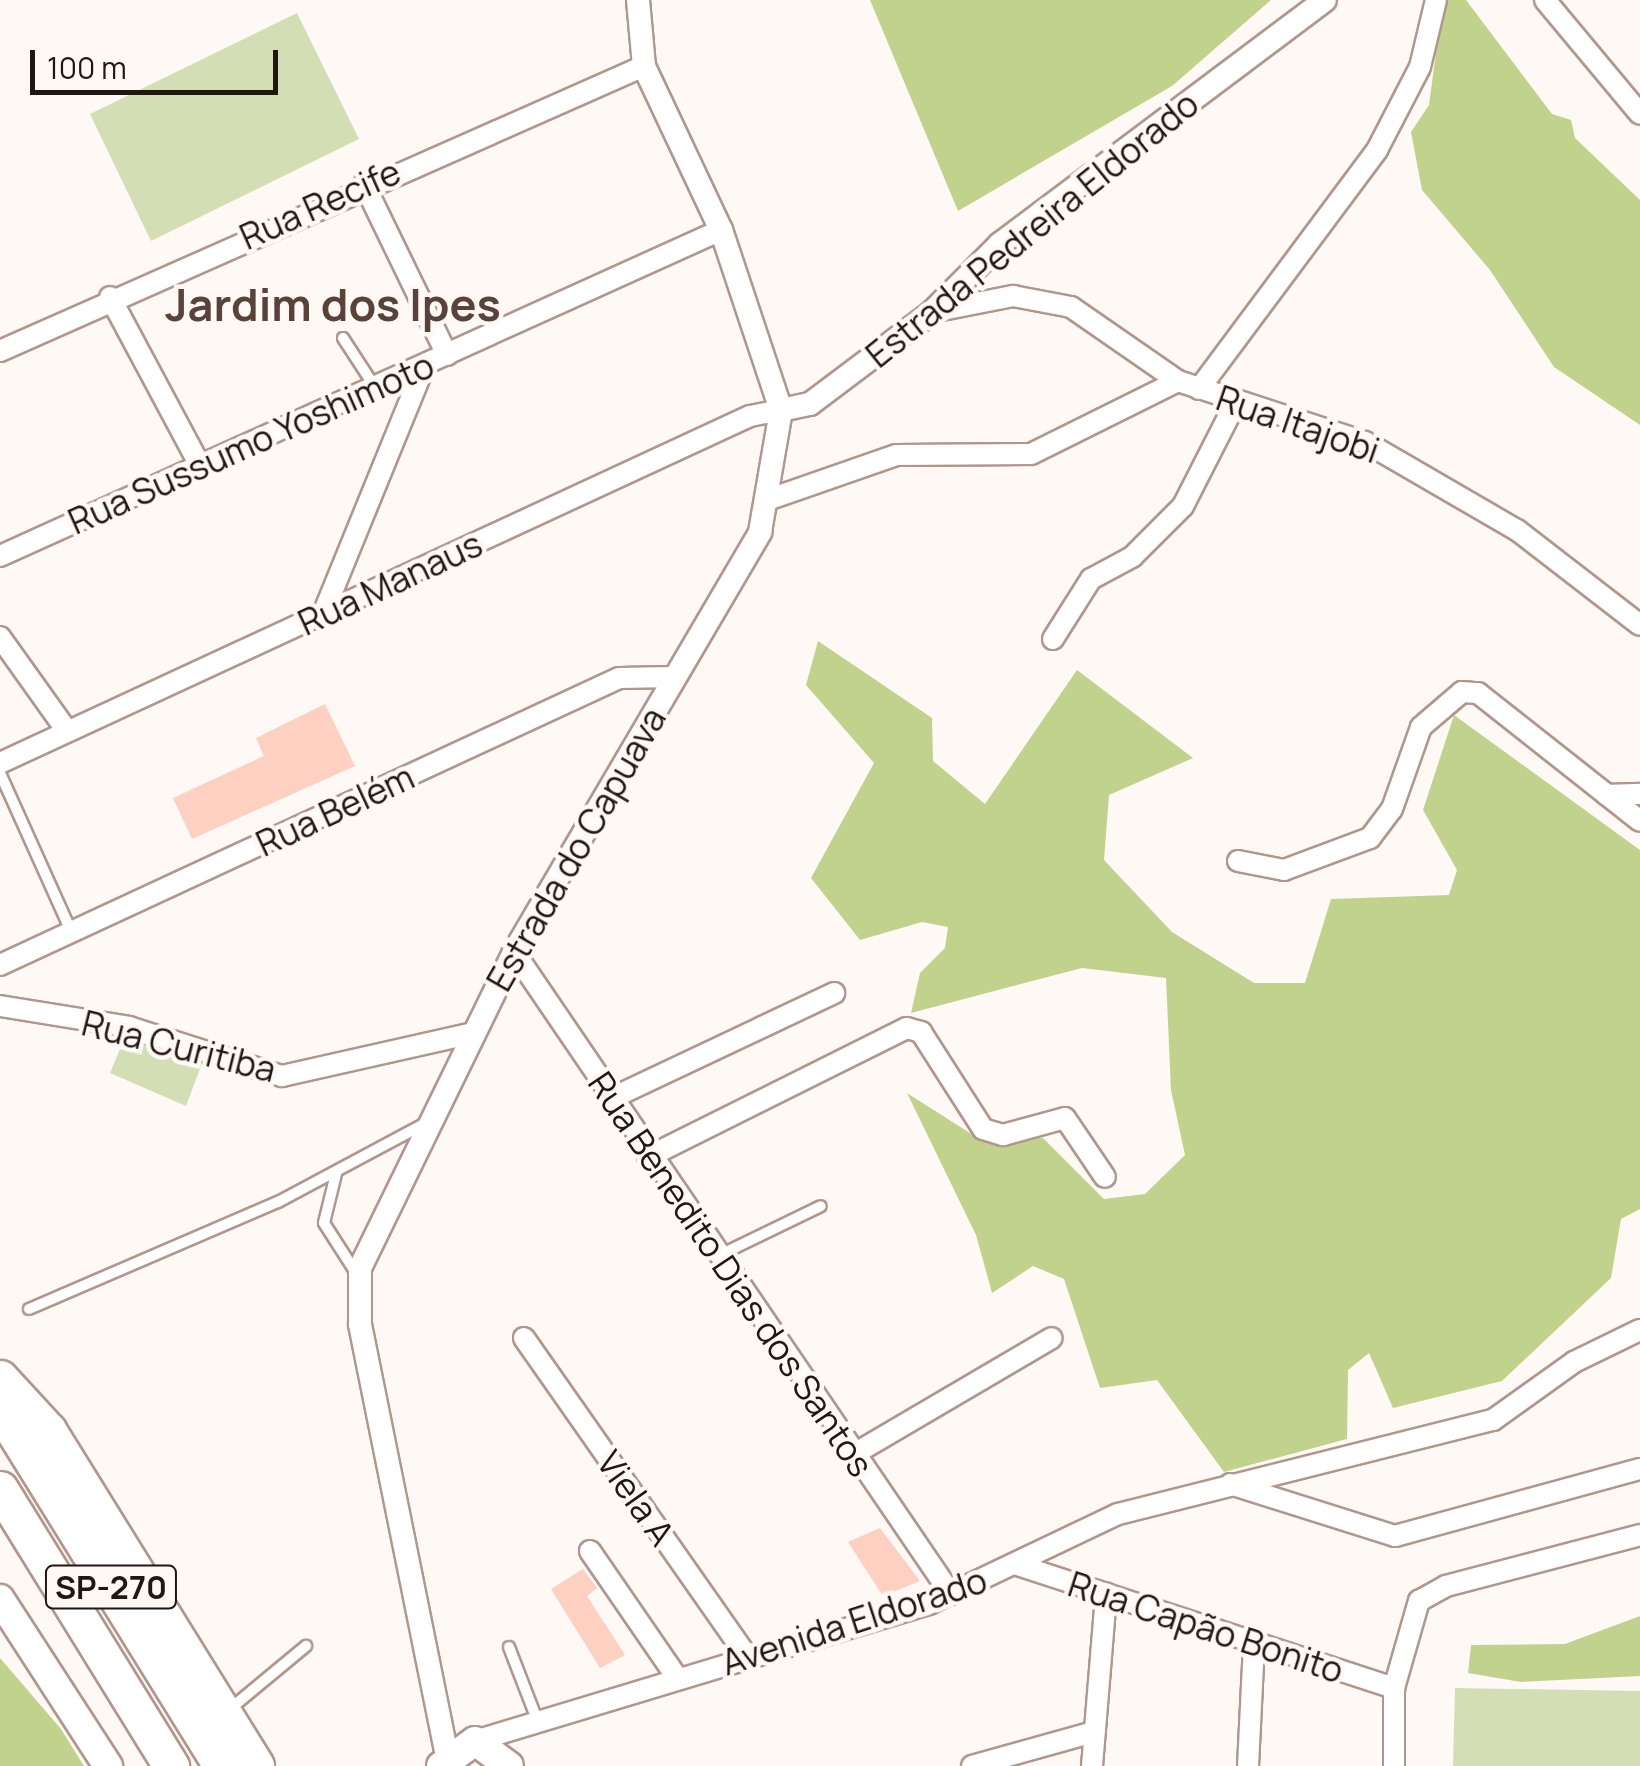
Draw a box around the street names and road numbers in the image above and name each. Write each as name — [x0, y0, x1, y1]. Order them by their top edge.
street label: Estrada Pedreira Eldorado — [858, 82, 1206, 376]
street label: Rua Recife — [233, 150, 407, 258]
street label: Rua Sussumo Yoshimoto — [62, 343, 440, 543]
street label: Rua Itajobi — [1211, 377, 1385, 471]
street label: Rua Manaus — [292, 522, 488, 644]
street label: Estrada do Capuava — [478, 700, 674, 998]
street label: Rua Belém — [250, 755, 420, 865]
street label: Rua Curitiba — [78, 1002, 280, 1090]
street label: Rua Benedito Dias dos Santos — [580, 1064, 882, 1484]
street label: Viela A — [588, 1443, 684, 1553]
street label: Avenida Eldorado — [716, 1558, 992, 1684]
road number: SP-270 — [44, 1560, 178, 1614]
street label: Rua Capão Bonito — [1063, 1563, 1349, 1691]

